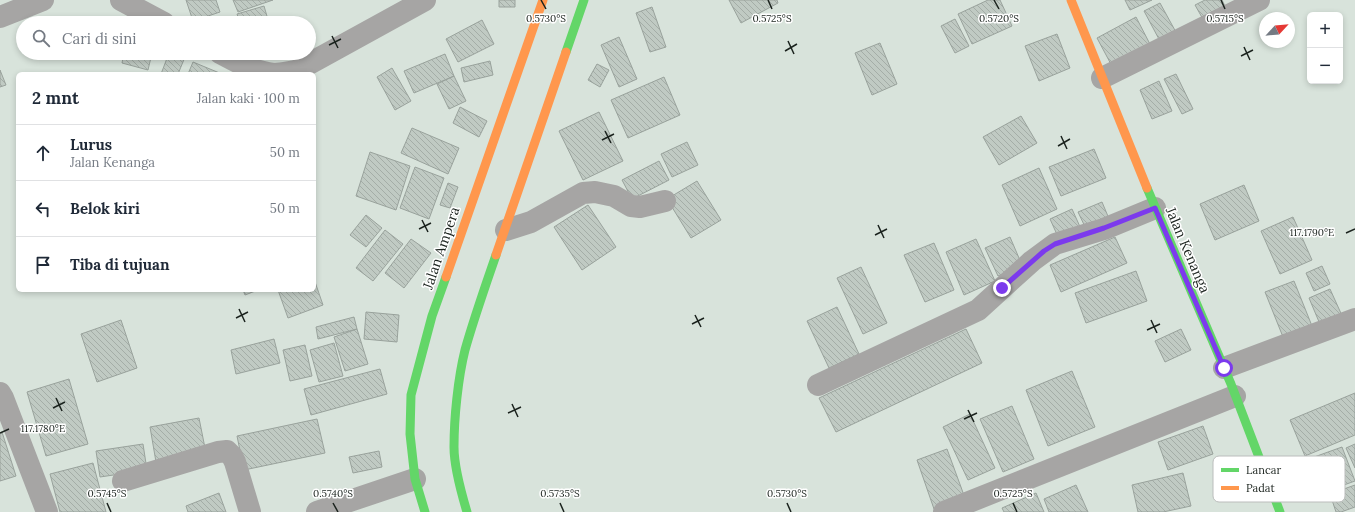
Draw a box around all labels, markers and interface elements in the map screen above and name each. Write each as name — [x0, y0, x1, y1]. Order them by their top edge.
text: 0.5730°S — [526, 12, 566, 25]
text: 0.5725°S — [752, 12, 792, 25]
text: 0.5720°S — [979, 12, 1019, 25]
text: 0.5715°S — [1206, 12, 1244, 25]
north arrow — [1259, 12, 1295, 48]
map controls — [1307, 12, 1343, 84]
button: + — [1307, 12, 1343, 48]
search box — [16, 16, 316, 60]
icon: search — [30, 27, 52, 49]
text: Cari di sini — [62, 29, 137, 48]
button: − — [1307, 48, 1343, 84]
text: 2 mnt — [32, 87, 79, 109]
text: Jalan kaki · 100 m — [197, 90, 300, 107]
text: Lurus — [70, 135, 112, 154]
icon: ahead — [32, 142, 54, 164]
text: 50 m — [270, 144, 300, 161]
text: Jalan Kenanga — [70, 154, 155, 171]
icon: left — [32, 198, 54, 220]
text: Belok kiri — [70, 199, 140, 218]
text: 50 m — [270, 200, 300, 217]
street label: Jalan Kenanga — [1161, 203, 1214, 296]
street label: Jalan Ampera — [418, 204, 463, 292]
text: 117.1790°E — [1290, 226, 1334, 239]
icon: arrive — [32, 254, 54, 276]
text: Tiba di tujuan — [70, 255, 169, 274]
route end — [993, 279, 1011, 297]
route start — [1215, 359, 1233, 377]
text: 117.1780°E — [21, 422, 65, 435]
legend — [1213, 456, 1345, 502]
text: Lancar — [1246, 463, 1281, 477]
text: Padat — [1246, 481, 1275, 495]
text: 0.5745°S — [87, 487, 127, 500]
text: 0.5740°S — [313, 487, 353, 500]
text: 0.5735°S — [540, 487, 580, 500]
text: 0.5730°S — [767, 487, 807, 500]
text: 0.5725°S — [993, 487, 1033, 500]

